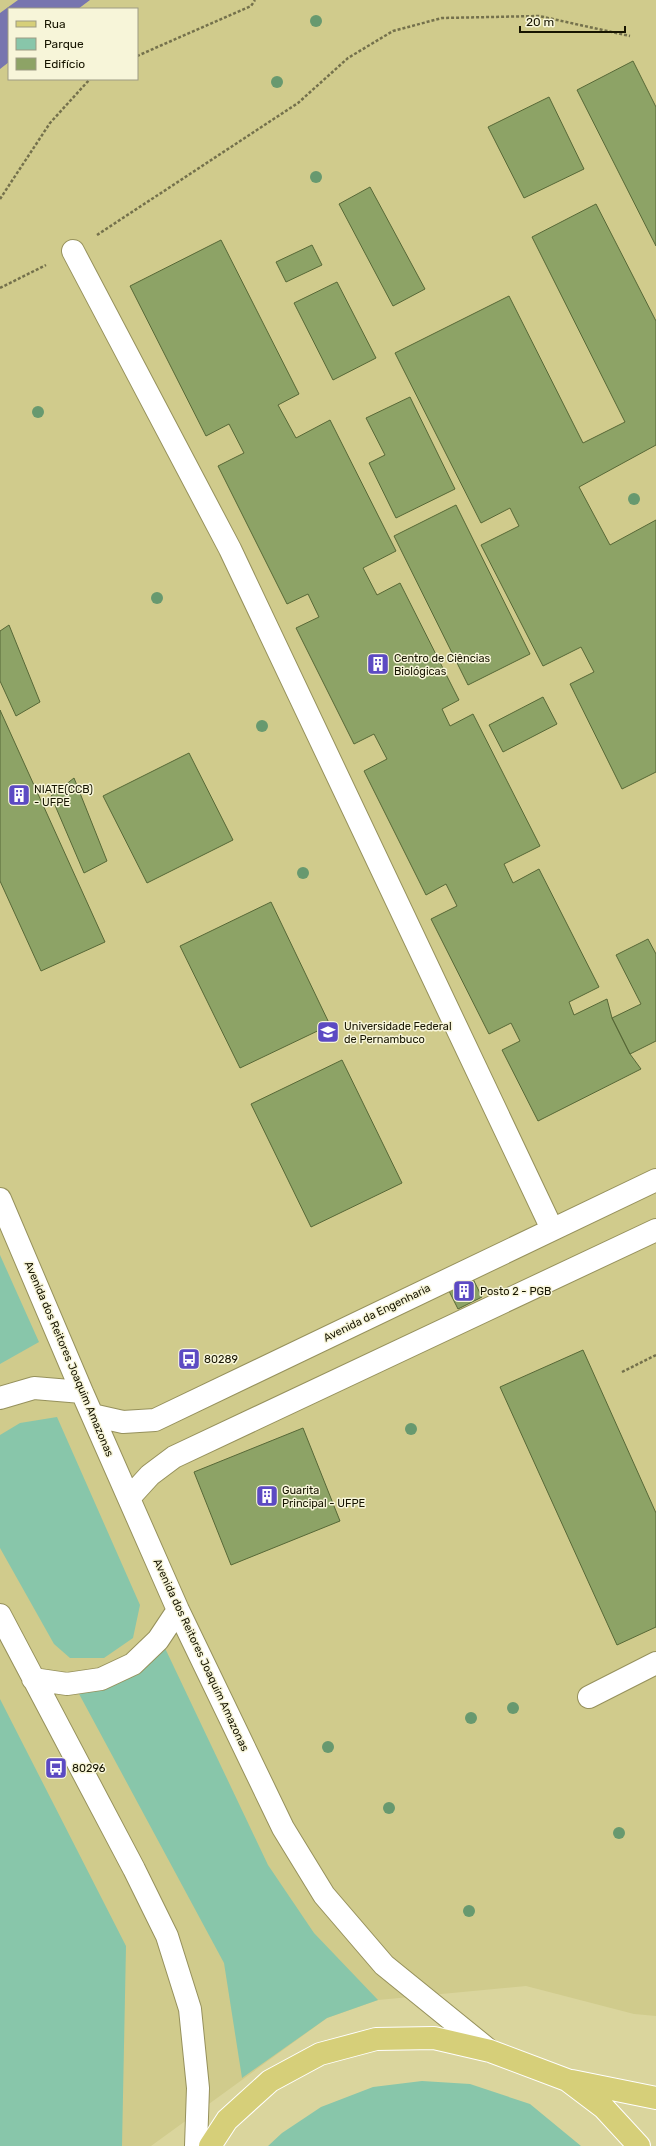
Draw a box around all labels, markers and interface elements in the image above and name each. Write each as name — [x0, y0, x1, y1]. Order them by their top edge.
legend — [8, 8, 138, 80]
scale bar — [520, 8, 625, 34]
text: 20 m — [526, 15, 554, 29]
text: Rua — [44, 17, 66, 31]
text: Parque — [44, 37, 84, 51]
text: Edifício — [44, 57, 85, 71]
building icon: Centro de Ciências Biológicas — [365, 651, 391, 677]
place label: Centro de Ciências Biológicas — [394, 652, 490, 678]
building icon: NIATE(CCB) - UFPE — [6, 782, 32, 808]
place label: NIATE(CCB) - UFPE — [34, 783, 93, 809]
school or university icon: Universidade Federal de Pernambuco — [315, 1019, 341, 1045]
place label: Universidade Federal de Pernambuco — [344, 1020, 452, 1046]
street label: Avenida dos Reitores Joaquim Amazonas — [22, 1259, 116, 1459]
building icon: Posto 2 - PGB — [451, 1278, 477, 1304]
street label: Avenida da Engenharia — [321, 1281, 433, 1345]
place label: Posto 2 - PGB — [480, 1285, 551, 1298]
bus stop icon: 80289 — [176, 1346, 202, 1372]
place label: 80289 — [204, 1353, 238, 1366]
building icon: Guarita Principal - UFPE — [254, 1483, 280, 1509]
place label: Guarita Principal - UFPE — [282, 1484, 366, 1510]
street label: Avenida dos Reitores Joaquim Amazonas — [151, 1557, 252, 1754]
bus stop icon: 80296 — [43, 1755, 69, 1781]
place label: 80296 — [72, 1762, 106, 1775]

